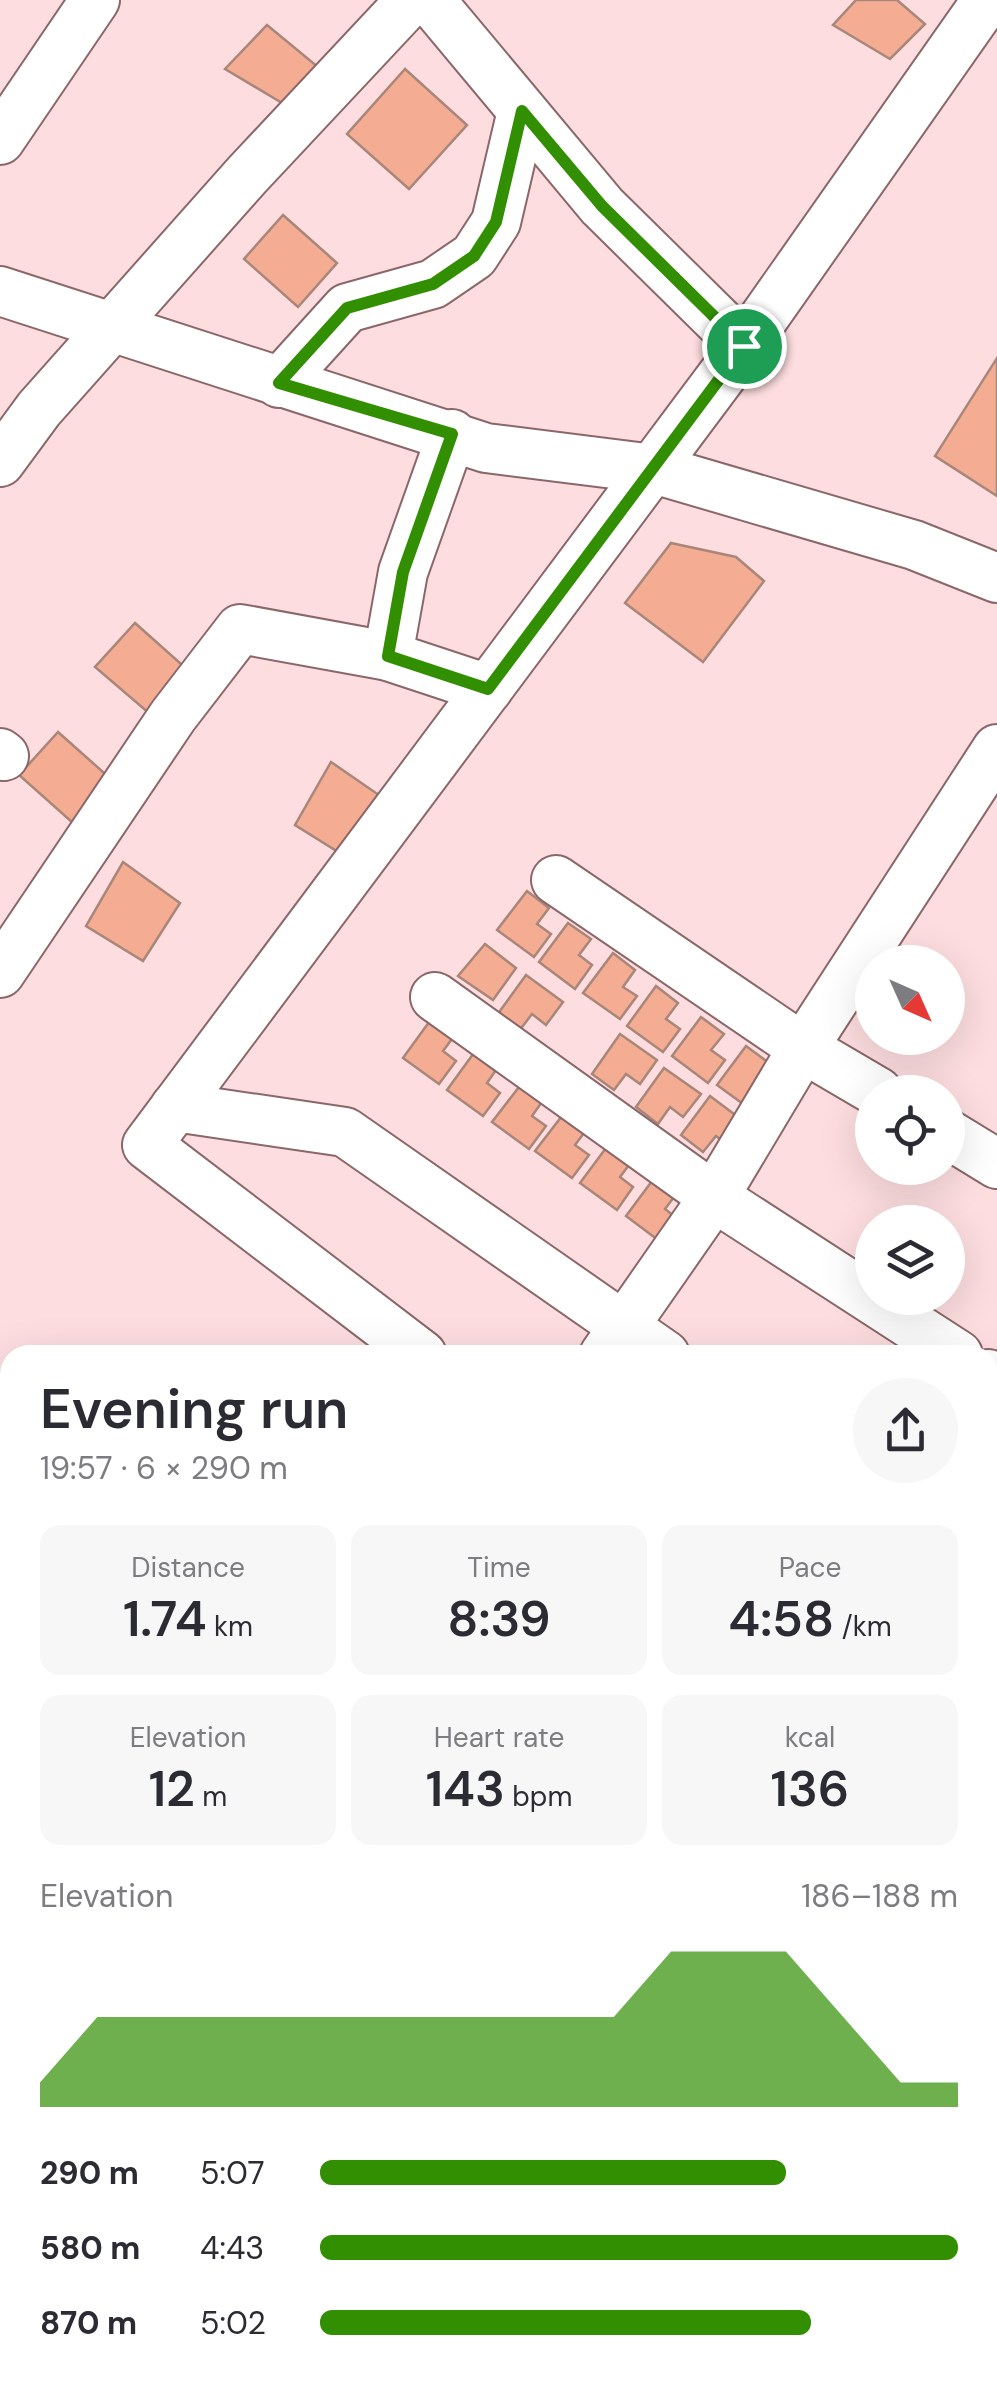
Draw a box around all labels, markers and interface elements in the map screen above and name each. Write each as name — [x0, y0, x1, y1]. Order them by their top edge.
pin — [702, 304, 787, 389]
icon: arrive — [717, 319, 772, 374]
north arrow — [855, 945, 965, 1055]
map controls — [855, 945, 965, 1315]
button: locate — [855, 1075, 965, 1185]
button: layers — [855, 1205, 965, 1315]
text: Evening run — [40, 1373, 348, 1445]
button: share — [853, 1378, 958, 1483]
text: 19:57 · 6 × 290 m — [40, 1447, 288, 1489]
text: Distance — [131, 1549, 245, 1586]
text: Time — [467, 1549, 531, 1586]
text: Pace — [779, 1549, 841, 1586]
text: 1.74 — [123, 1586, 207, 1652]
text: 8:39 — [447, 1586, 551, 1652]
text: 4:58 — [728, 1586, 834, 1652]
text: km — [207, 1608, 253, 1645]
text: /km — [834, 1608, 892, 1645]
text: Elevation — [130, 1719, 246, 1756]
text: Heart rate — [434, 1719, 564, 1756]
text: kcal — [785, 1719, 835, 1756]
text: 12 — [149, 1756, 195, 1822]
text: 143 — [426, 1756, 505, 1822]
text: 136 — [771, 1756, 850, 1822]
text: m — [195, 1778, 227, 1815]
text: bpm — [505, 1778, 572, 1815]
text: Elevation — [40, 1875, 173, 1917]
text: 186–188 m — [801, 1875, 958, 1917]
text: 290 m — [40, 2152, 139, 2194]
text: 5:07 — [200, 2152, 265, 2194]
text: 580 m — [40, 2227, 140, 2269]
text: 4:43 — [200, 2227, 264, 2269]
text: 870 m — [40, 2302, 137, 2344]
text: 5:02 — [200, 2302, 266, 2344]

